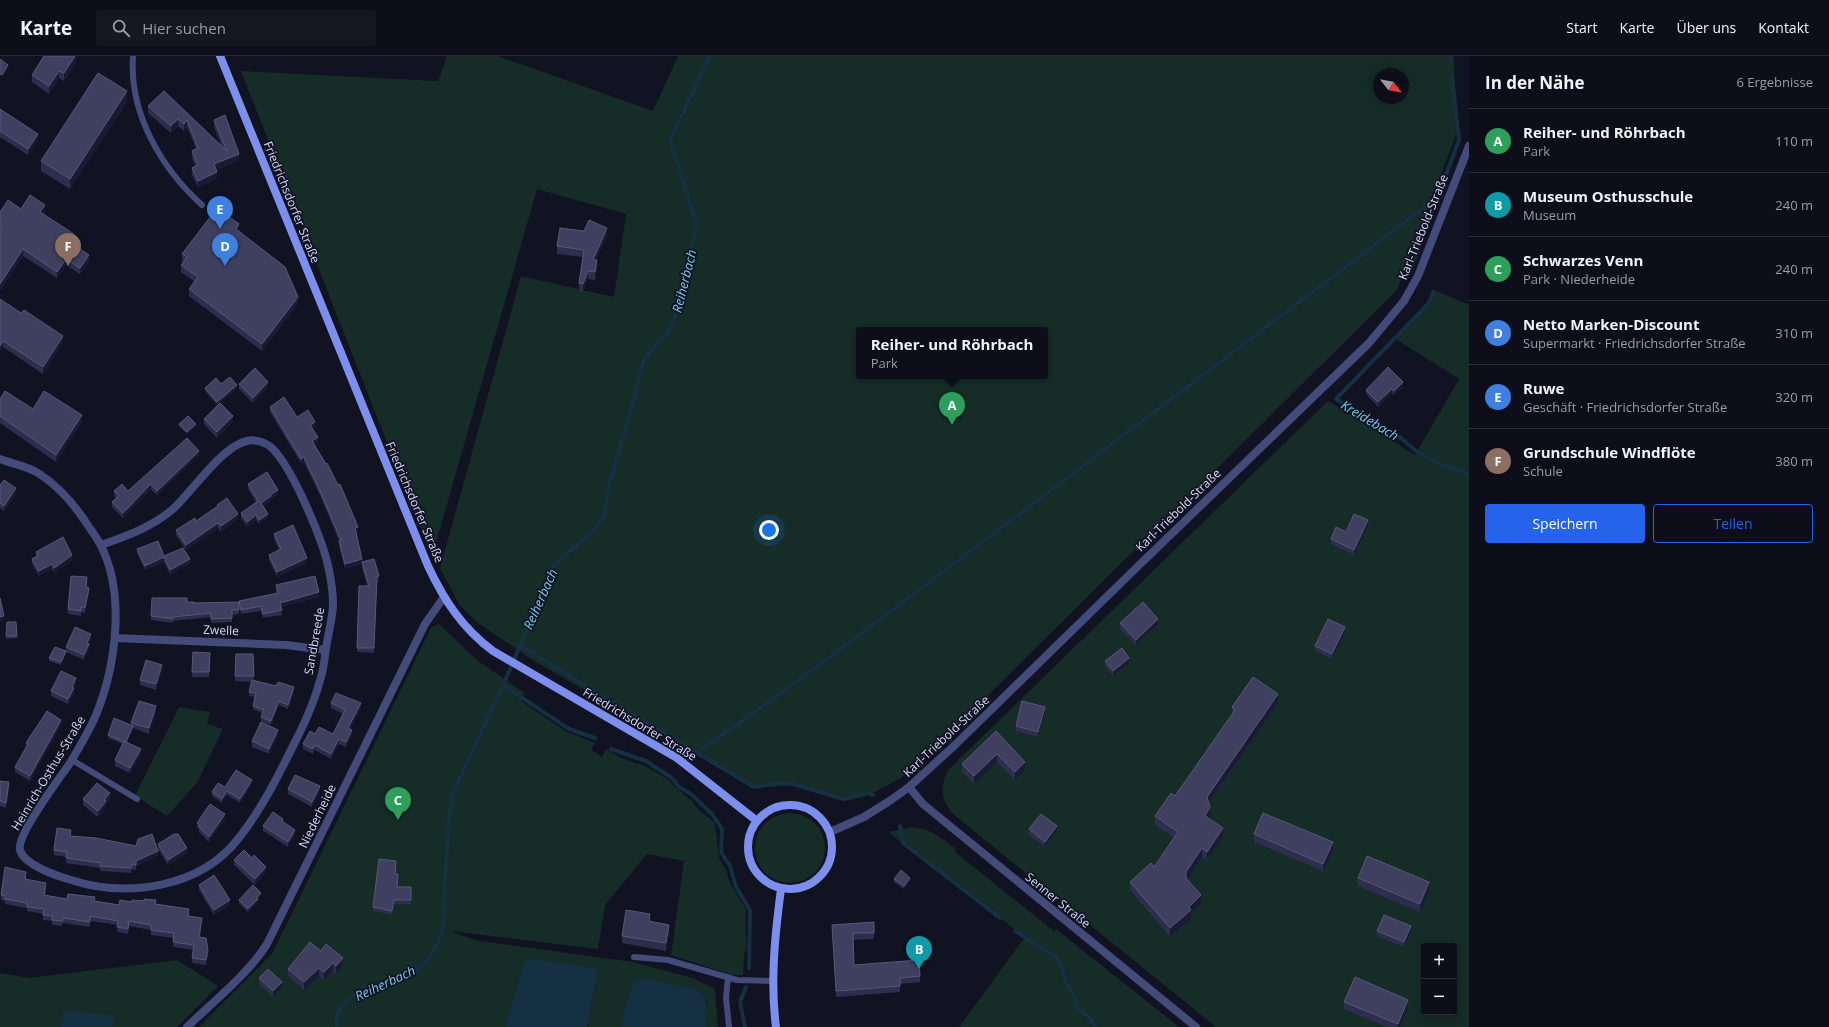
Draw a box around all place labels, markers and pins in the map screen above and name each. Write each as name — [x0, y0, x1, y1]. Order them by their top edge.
pin: E — [207, 196, 233, 229]
pin: F — [55, 233, 81, 266]
pin: D — [212, 233, 238, 266]
pin: A — [939, 392, 965, 425]
pin: C — [385, 787, 411, 820]
pin: B — [906, 936, 932, 969]

